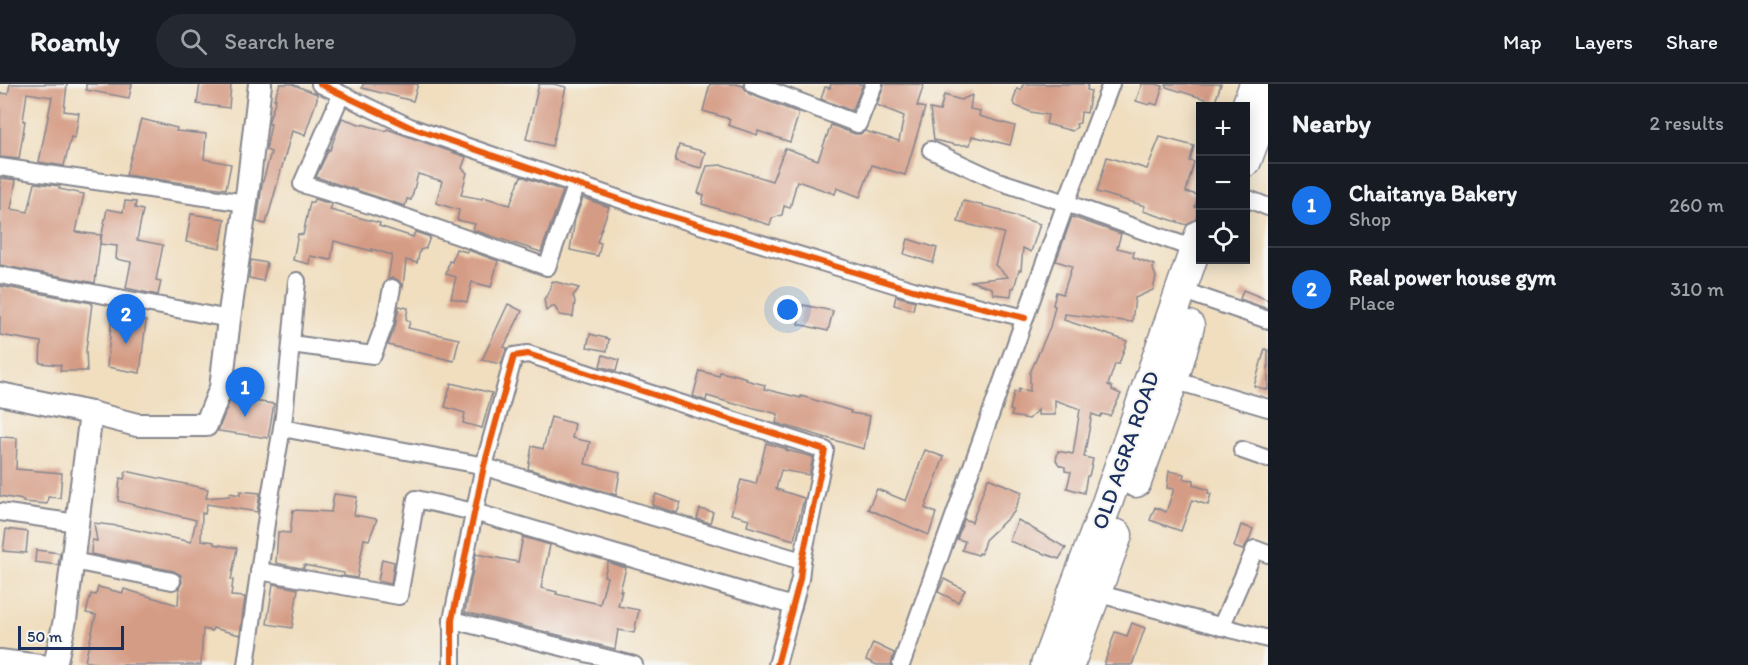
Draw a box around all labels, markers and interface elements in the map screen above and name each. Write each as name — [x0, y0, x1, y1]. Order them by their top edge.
search box — [156, 14, 576, 68]
text: Roamly — [30, 24, 120, 58]
icon: search — [177, 25, 210, 58]
text: Search here — [225, 28, 335, 55]
text: Map — [1503, 29, 1542, 54]
text: Layers — [1575, 29, 1633, 54]
text: Share — [1666, 29, 1718, 54]
map controls — [1196, 102, 1250, 264]
button: + — [1196, 102, 1250, 156]
text: Nearby — [1292, 107, 1371, 139]
text: 2 results — [1650, 111, 1724, 135]
button: − — [1196, 156, 1250, 210]
text: Chaitanya Bakery — [1349, 180, 1517, 207]
text: 1 — [1307, 193, 1316, 217]
text: 260 m — [1669, 193, 1724, 217]
text: Shop — [1349, 207, 1391, 231]
button: locate — [1196, 210, 1250, 264]
text: Real power house gym — [1349, 264, 1556, 291]
text: 2 — [1306, 277, 1317, 301]
text: 310 m — [1670, 277, 1724, 301]
text: Place — [1349, 291, 1395, 315]
pin: 2 — [106, 294, 146, 344]
your location — [773, 295, 802, 324]
street label: OLD AGRA ROAD — [1086, 367, 1165, 533]
pin: 1 — [226, 368, 264, 417]
scale bar — [18, 623, 124, 650]
text: 50 m — [27, 627, 62, 646]

